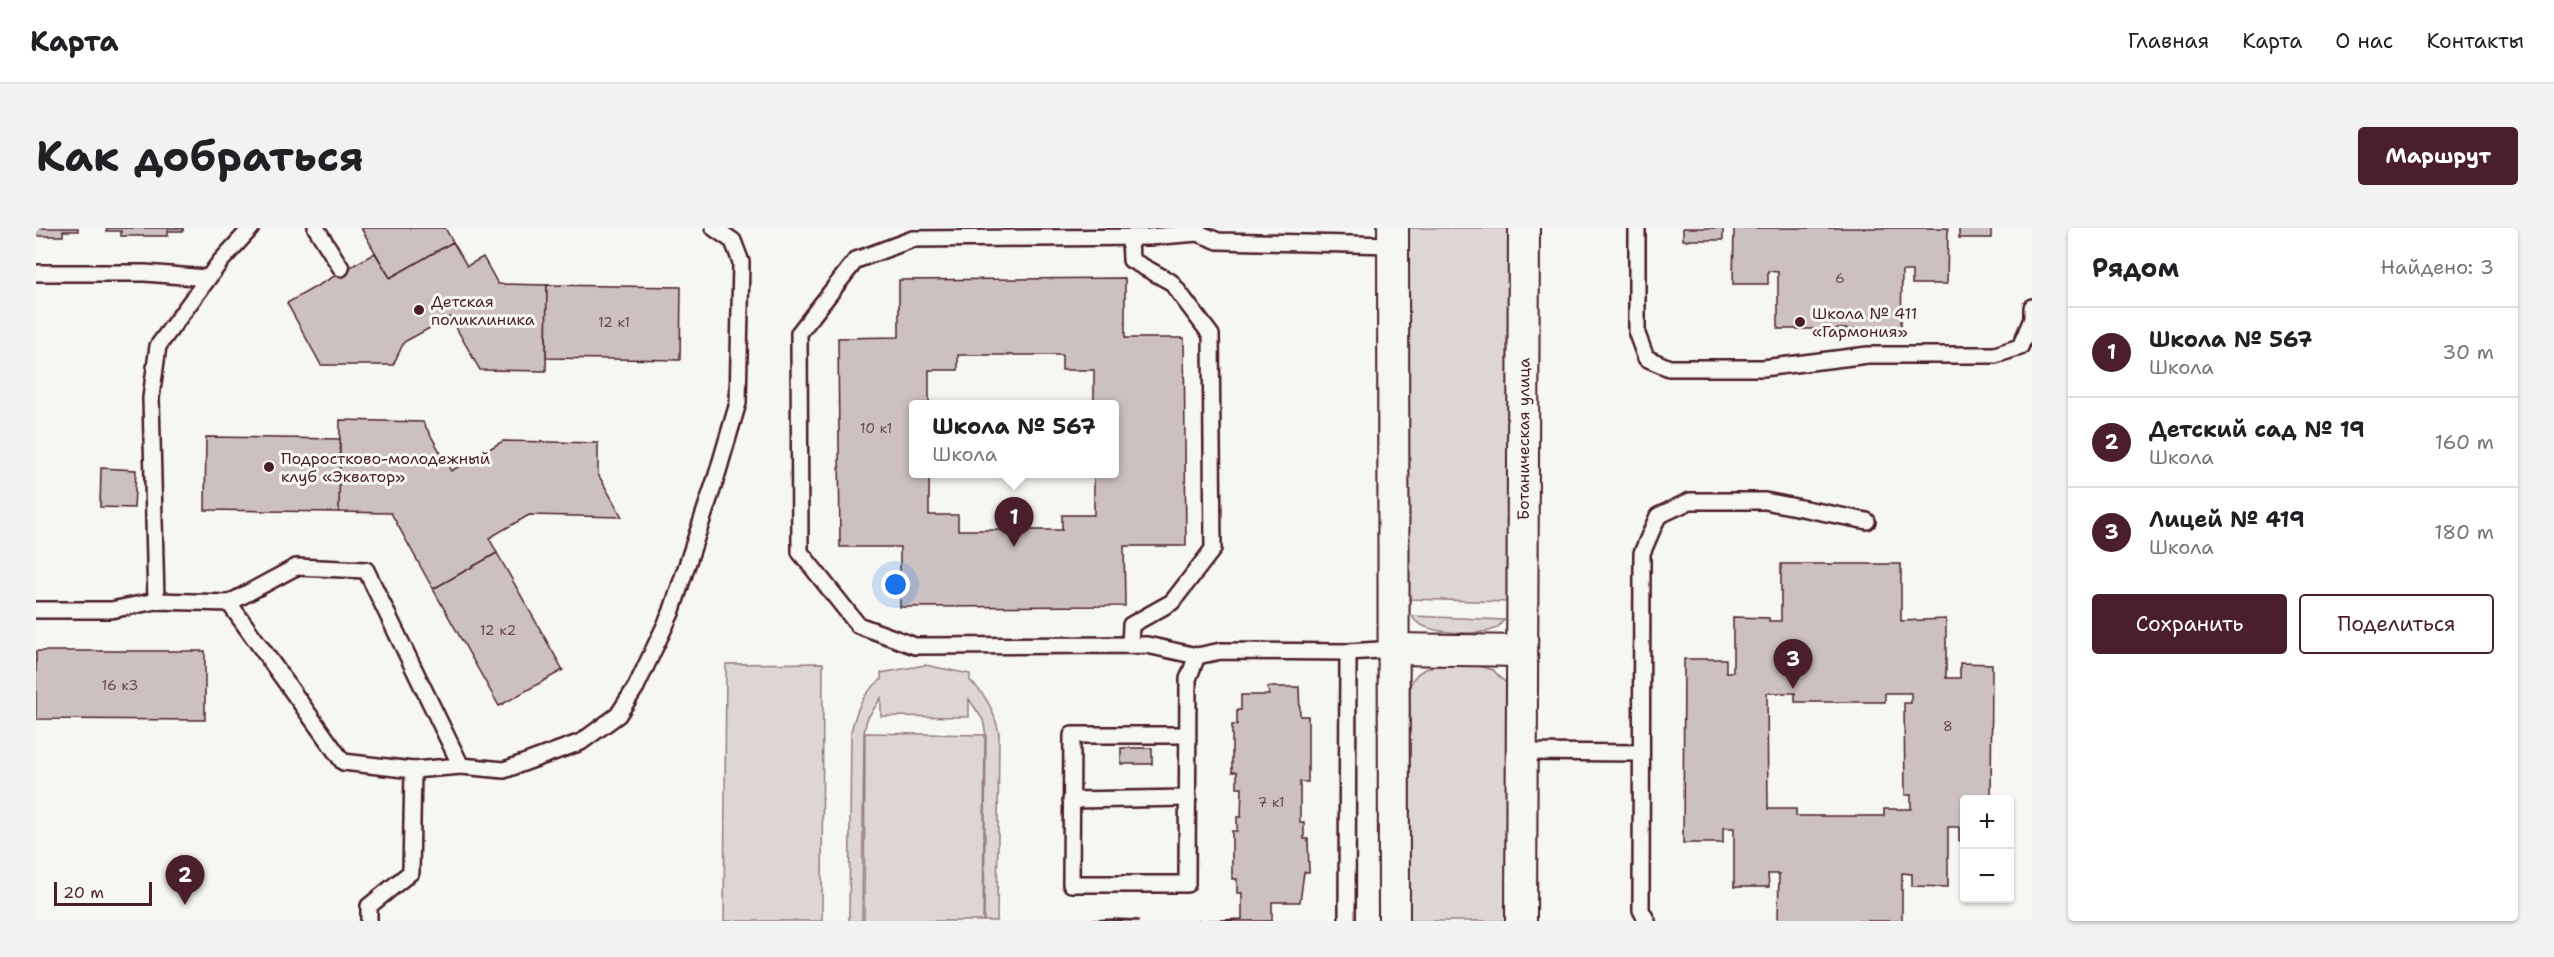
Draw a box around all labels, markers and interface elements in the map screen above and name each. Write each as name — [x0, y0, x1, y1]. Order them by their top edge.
text: Карта — [30, 22, 119, 60]
text: Главная — [2128, 27, 2209, 55]
text: Карта — [2242, 27, 2302, 55]
text: О нас — [2335, 27, 2393, 55]
text: Контакты — [2426, 27, 2524, 55]
button: Маршрут — [2358, 127, 2518, 185]
text: Как добраться — [36, 128, 364, 184]
text: Рядом — [2092, 250, 2179, 285]
text: Найдено: 3 — [2381, 254, 2494, 280]
house number: 6 — [1835, 269, 1845, 287]
place label: Детская поликлиника — [431, 291, 535, 330]
marker: Детская поликлиника — [412, 303, 426, 317]
place label: Школа № 411 «Гармония» — [1812, 303, 1917, 342]
house number: 12 к1 — [598, 313, 630, 331]
marker: Школа № 411 «Гармония» — [1793, 315, 1807, 329]
text: Школа № 567 — [2149, 325, 2312, 354]
text: 1 — [2107, 339, 2116, 365]
text: 30 m — [2442, 339, 2494, 365]
text: Школа — [2149, 354, 2214, 380]
street label: Ботаническая улица — [1513, 358, 1534, 520]
popup — [909, 400, 1119, 478]
text: Школа № 567 — [932, 412, 1096, 441]
text: Детский сад № 19 — [2149, 415, 2365, 444]
house number: 10 к1 — [860, 419, 892, 437]
text: 2 — [2105, 429, 2119, 455]
text: 160 m — [2435, 429, 2494, 455]
text: Школа — [932, 441, 997, 467]
text: Школа — [2149, 444, 2214, 470]
place label: Подростково-молодежный клуб «Экватор» — [281, 448, 490, 487]
marker: Подростково-молодежный клуб «Экватор» — [262, 460, 276, 474]
pin: 1 — [994, 498, 1034, 547]
text: Лицей № 419 — [2149, 505, 2305, 534]
text: 3 — [2105, 519, 2119, 545]
text: 180 m — [2434, 519, 2494, 545]
text: Школа — [2149, 534, 2214, 560]
your location — [881, 570, 910, 599]
button: Сохранить — [2092, 594, 2287, 654]
button: Поделиться — [2299, 594, 2494, 654]
house number: 12 к2 — [480, 621, 516, 639]
pin: 3 — [1774, 640, 1812, 689]
house number: 16 к3 — [102, 676, 138, 694]
house number: 8 — [1943, 717, 1953, 735]
house number: 7 к1 — [1257, 793, 1285, 811]
map controls — [1960, 795, 2014, 903]
button: + — [1960, 795, 2014, 849]
button: − — [1960, 849, 2014, 903]
pin: 2 — [166, 856, 204, 905]
scale bar — [54, 879, 152, 906]
text: 20 m — [63, 882, 104, 903]

